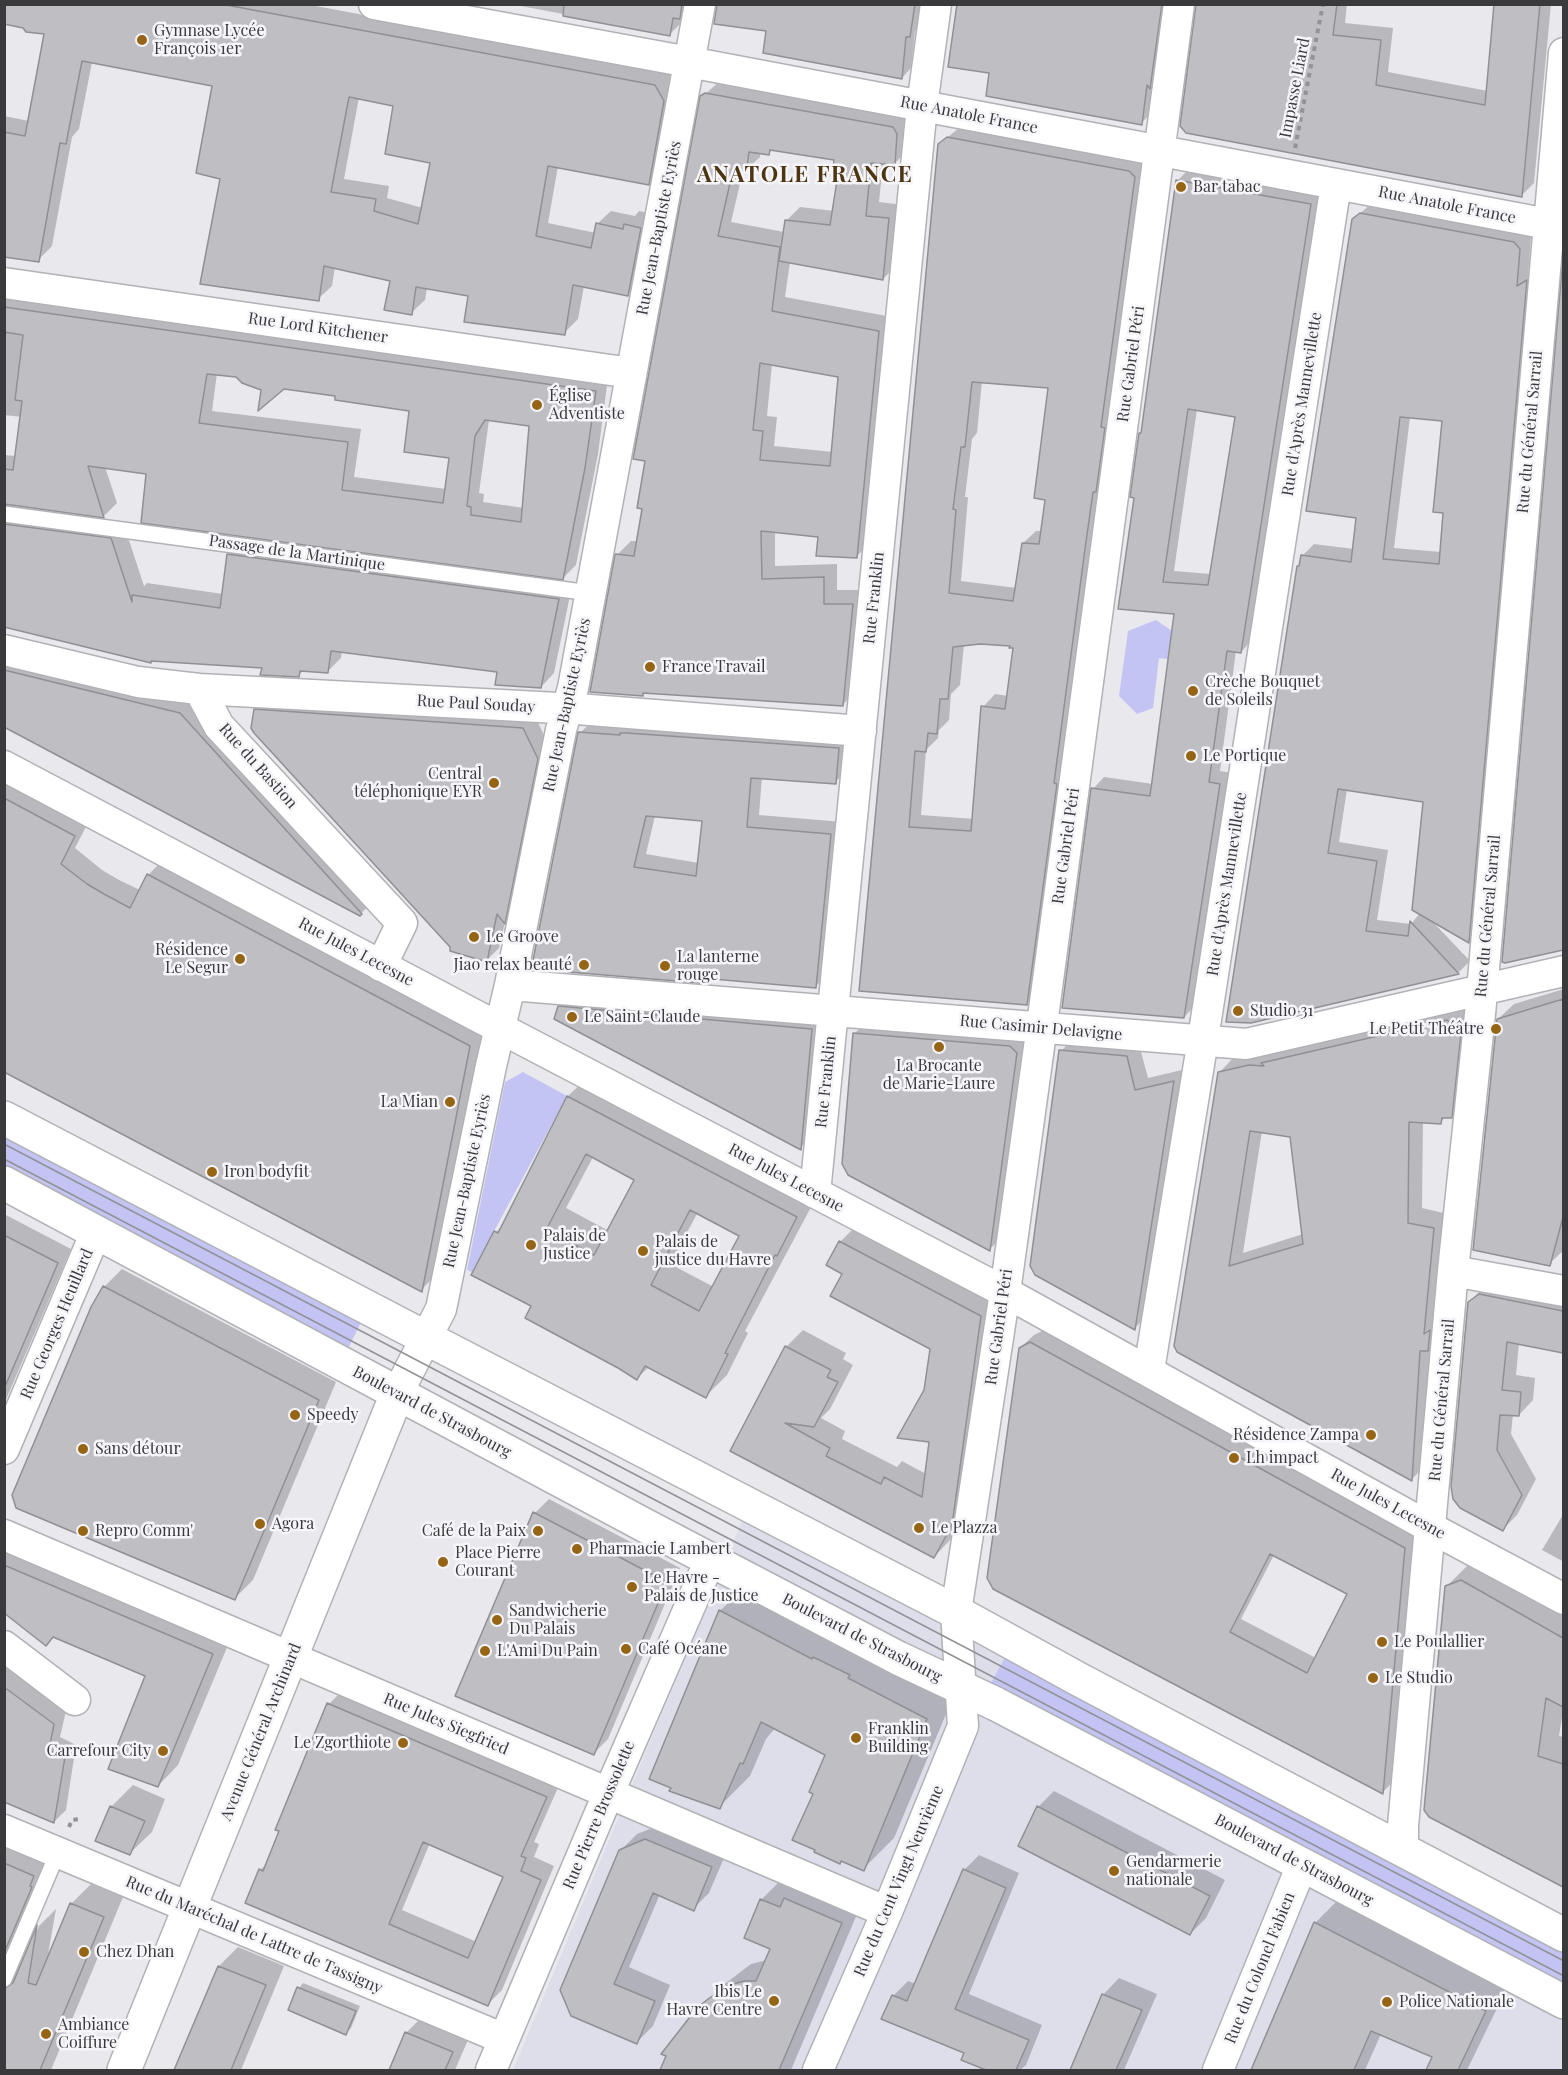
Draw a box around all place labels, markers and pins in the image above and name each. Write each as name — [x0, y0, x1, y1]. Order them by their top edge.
place label: Gymnase Lycée François 1er — [154, 21, 265, 59]
marker: Gymnase Lycée François 1er — [135, 33, 149, 47]
place label: Bar tabac — [1193, 177, 1260, 197]
marker: Bar tabac — [1174, 180, 1188, 194]
place label: Église Adventiste — [549, 386, 625, 424]
marker: Église Adventiste — [530, 398, 544, 412]
place label: France Travail — [662, 657, 766, 677]
marker: France Travail — [643, 660, 657, 674]
place label: Crèche Bouquet de Soleils — [1205, 672, 1320, 710]
marker: Crèche Bouquet de Soleils — [1186, 684, 1200, 698]
place label: Le Portique — [1203, 746, 1286, 766]
marker: Le Portique — [1184, 749, 1198, 763]
place label: Central téléphonique EYR — [354, 764, 482, 802]
marker: Central téléphonique EYR — [487, 776, 501, 790]
place label: Le Groove — [486, 927, 559, 947]
marker: Le Groove — [467, 930, 481, 944]
place label: Résidence Le Segur — [155, 940, 228, 978]
place label: La lanterne rouge — [677, 947, 759, 985]
marker: Résidence Le Segur — [233, 952, 247, 966]
place label: Jiao relax beauté — [454, 955, 572, 975]
marker: Jiao relax beauté — [577, 958, 591, 972]
marker: La lanterne rouge — [658, 959, 672, 973]
place label: Studio 31 — [1250, 1001, 1313, 1021]
marker: Studio 31 — [1231, 1004, 1245, 1018]
place label: Le Saint-Claude — [584, 1007, 700, 1027]
marker: Le Saint-Claude — [565, 1010, 579, 1024]
place label: Le Petit Théâtre — [1369, 1019, 1484, 1039]
marker: Le Petit Théâtre — [1489, 1022, 1503, 1036]
marker: La Brocante de Marie-Laure — [932, 1040, 946, 1054]
place label: La Brocante de Marie-Laure — [883, 1056, 995, 1094]
place label: La Mian — [380, 1092, 438, 1112]
marker: La Mian — [443, 1095, 457, 1109]
place label: Iron bodyfit — [224, 1162, 309, 1182]
marker: Iron bodyfit — [205, 1165, 219, 1179]
place label: Palais de Justice — [543, 1226, 606, 1264]
place label: Palais de justice du Havre — [655, 1232, 771, 1270]
marker: Palais de Justice — [524, 1238, 538, 1252]
marker: Palais de justice du Havre — [636, 1244, 650, 1258]
place label: Speedy — [307, 1405, 358, 1425]
marker: Speedy — [288, 1408, 302, 1422]
place label: Résidence Zampa — [1233, 1425, 1359, 1445]
marker: Résidence Zampa — [1364, 1428, 1378, 1442]
place label: Sans détour — [95, 1439, 181, 1459]
marker: Sans détour — [76, 1442, 90, 1456]
place label: Lh impact — [1246, 1448, 1318, 1468]
marker: Lh impact — [1227, 1451, 1241, 1465]
place label: Agora — [272, 1514, 314, 1534]
marker: Agora — [253, 1517, 267, 1531]
place label: Le Plazza — [931, 1518, 997, 1538]
place label: Repro Comm' — [95, 1521, 193, 1541]
place label: Café de la Paix — [422, 1521, 526, 1541]
marker: Le Plazza — [912, 1521, 926, 1535]
marker: Repro Comm' — [76, 1524, 90, 1538]
marker: Café de la Paix — [531, 1524, 545, 1538]
place label: Pharmacie Lambert — [589, 1539, 731, 1559]
marker: Pharmacie Lambert — [570, 1542, 584, 1556]
place label: Place Pierre Courant — [455, 1543, 541, 1581]
marker: Place Pierre Courant — [436, 1555, 450, 1569]
place label: Le Havre - Palais de Justice — [644, 1568, 759, 1606]
marker: Le Havre - Palais de Justice — [625, 1580, 639, 1594]
place label: Sandwicherie Du Palais — [509, 1601, 607, 1639]
marker: Sandwicherie Du Palais — [490, 1613, 504, 1627]
place label: Le Poulallier — [1394, 1632, 1484, 1652]
marker: Le Poulallier — [1375, 1635, 1389, 1649]
place label: Café Océane — [638, 1639, 727, 1659]
place label: L'Ami Du Pain — [497, 1641, 598, 1661]
marker: Café Océane — [619, 1642, 633, 1656]
marker: L'Ami Du Pain — [478, 1644, 492, 1658]
place label: Le Studio — [1385, 1668, 1453, 1688]
marker: Le Studio — [1366, 1671, 1380, 1685]
place label: Franklin Building — [868, 1719, 929, 1757]
marker: Franklin Building — [849, 1731, 863, 1745]
place label: Le Zgorthiote — [294, 1733, 391, 1753]
marker: Le Zgorthiote — [396, 1736, 410, 1750]
place label: Carrefour City — [46, 1741, 151, 1761]
marker: Carrefour City — [156, 1744, 170, 1758]
place label: Gendarmerie nationale — [1126, 1852, 1221, 1890]
marker: Gendarmerie nationale — [1107, 1864, 1121, 1878]
place label: Chez Dhan — [96, 1942, 174, 1962]
marker: Chez Dhan — [77, 1945, 91, 1959]
place label: Ibis Le Havre Centre — [666, 1982, 762, 2020]
place label: Police Nationale — [1399, 1992, 1514, 2012]
marker: Ibis Le Havre Centre — [767, 1994, 781, 2008]
marker: Police Nationale — [1380, 1995, 1394, 2009]
place label: Ambiance Coiffure — [58, 2015, 129, 2053]
marker: Ambiance Coiffure — [39, 2027, 53, 2041]

